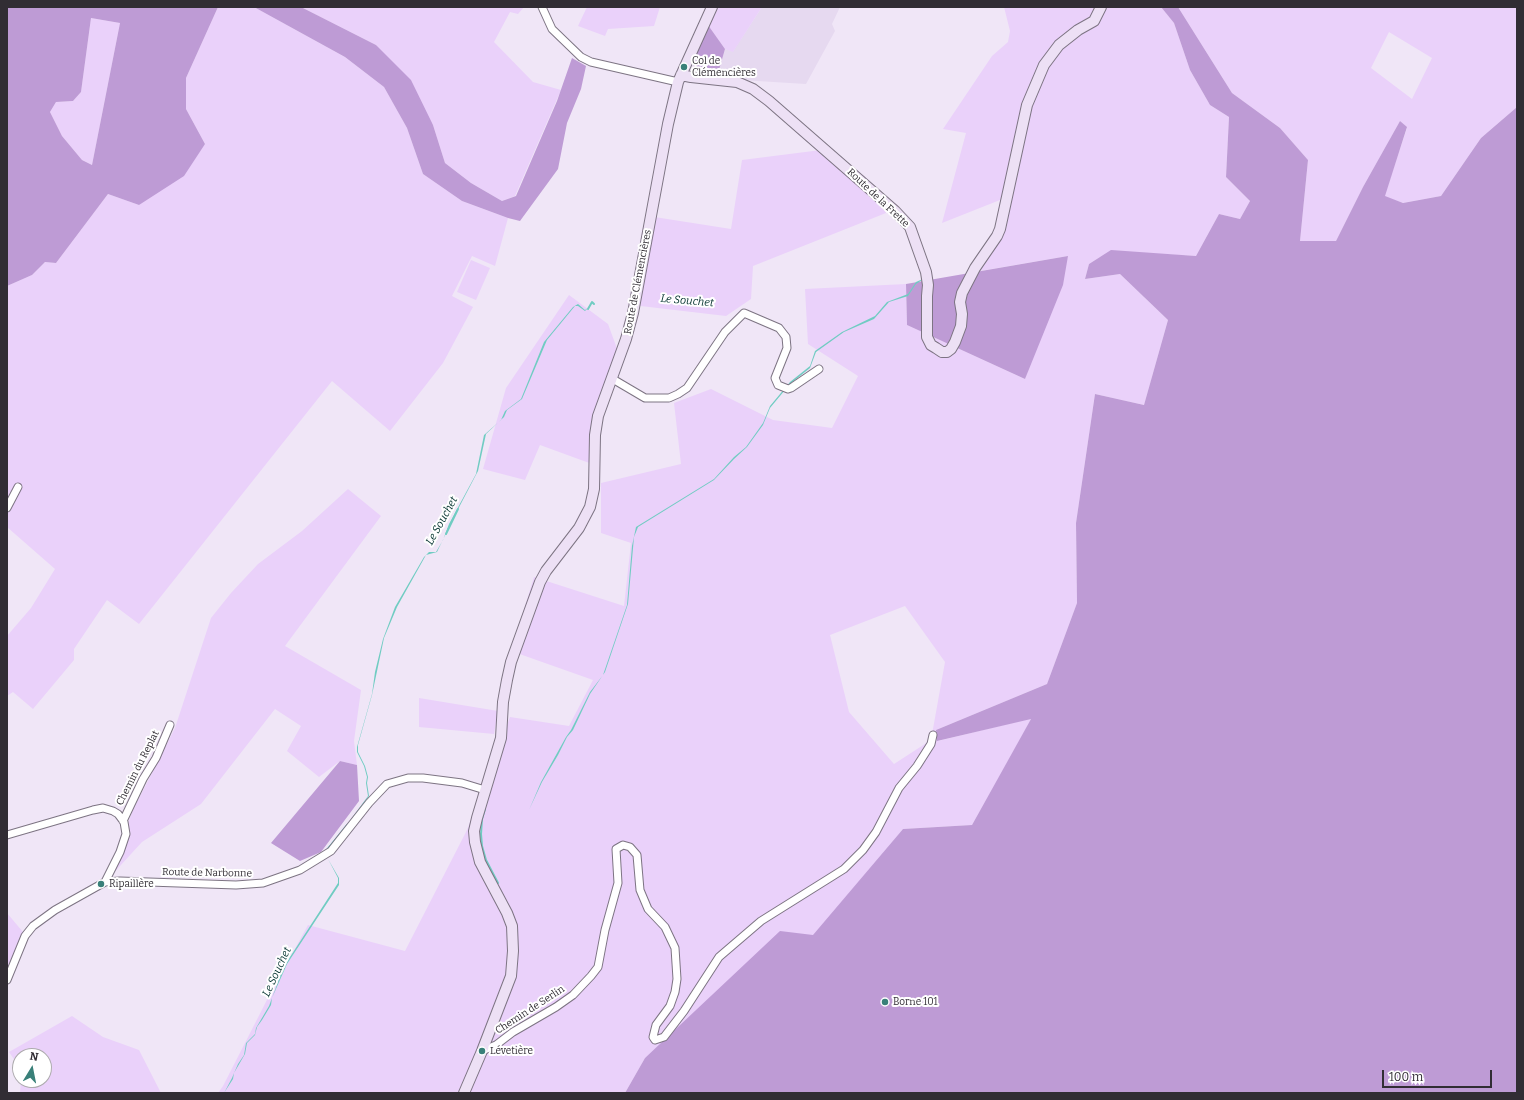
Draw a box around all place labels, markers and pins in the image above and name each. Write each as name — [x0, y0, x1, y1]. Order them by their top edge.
place label: Col de Clémencières — [692, 55, 756, 78]
marker: Col de Clémencières — [679, 62, 689, 72]
place label: Ripaillère — [109, 878, 154, 890]
marker: Ripaillère — [96, 879, 106, 889]
place label: Borne 101 — [893, 996, 938, 1008]
marker: Borne 101 — [880, 997, 890, 1007]
place label: Lévetière — [490, 1045, 533, 1057]
marker: Lévetière — [477, 1046, 487, 1056]

